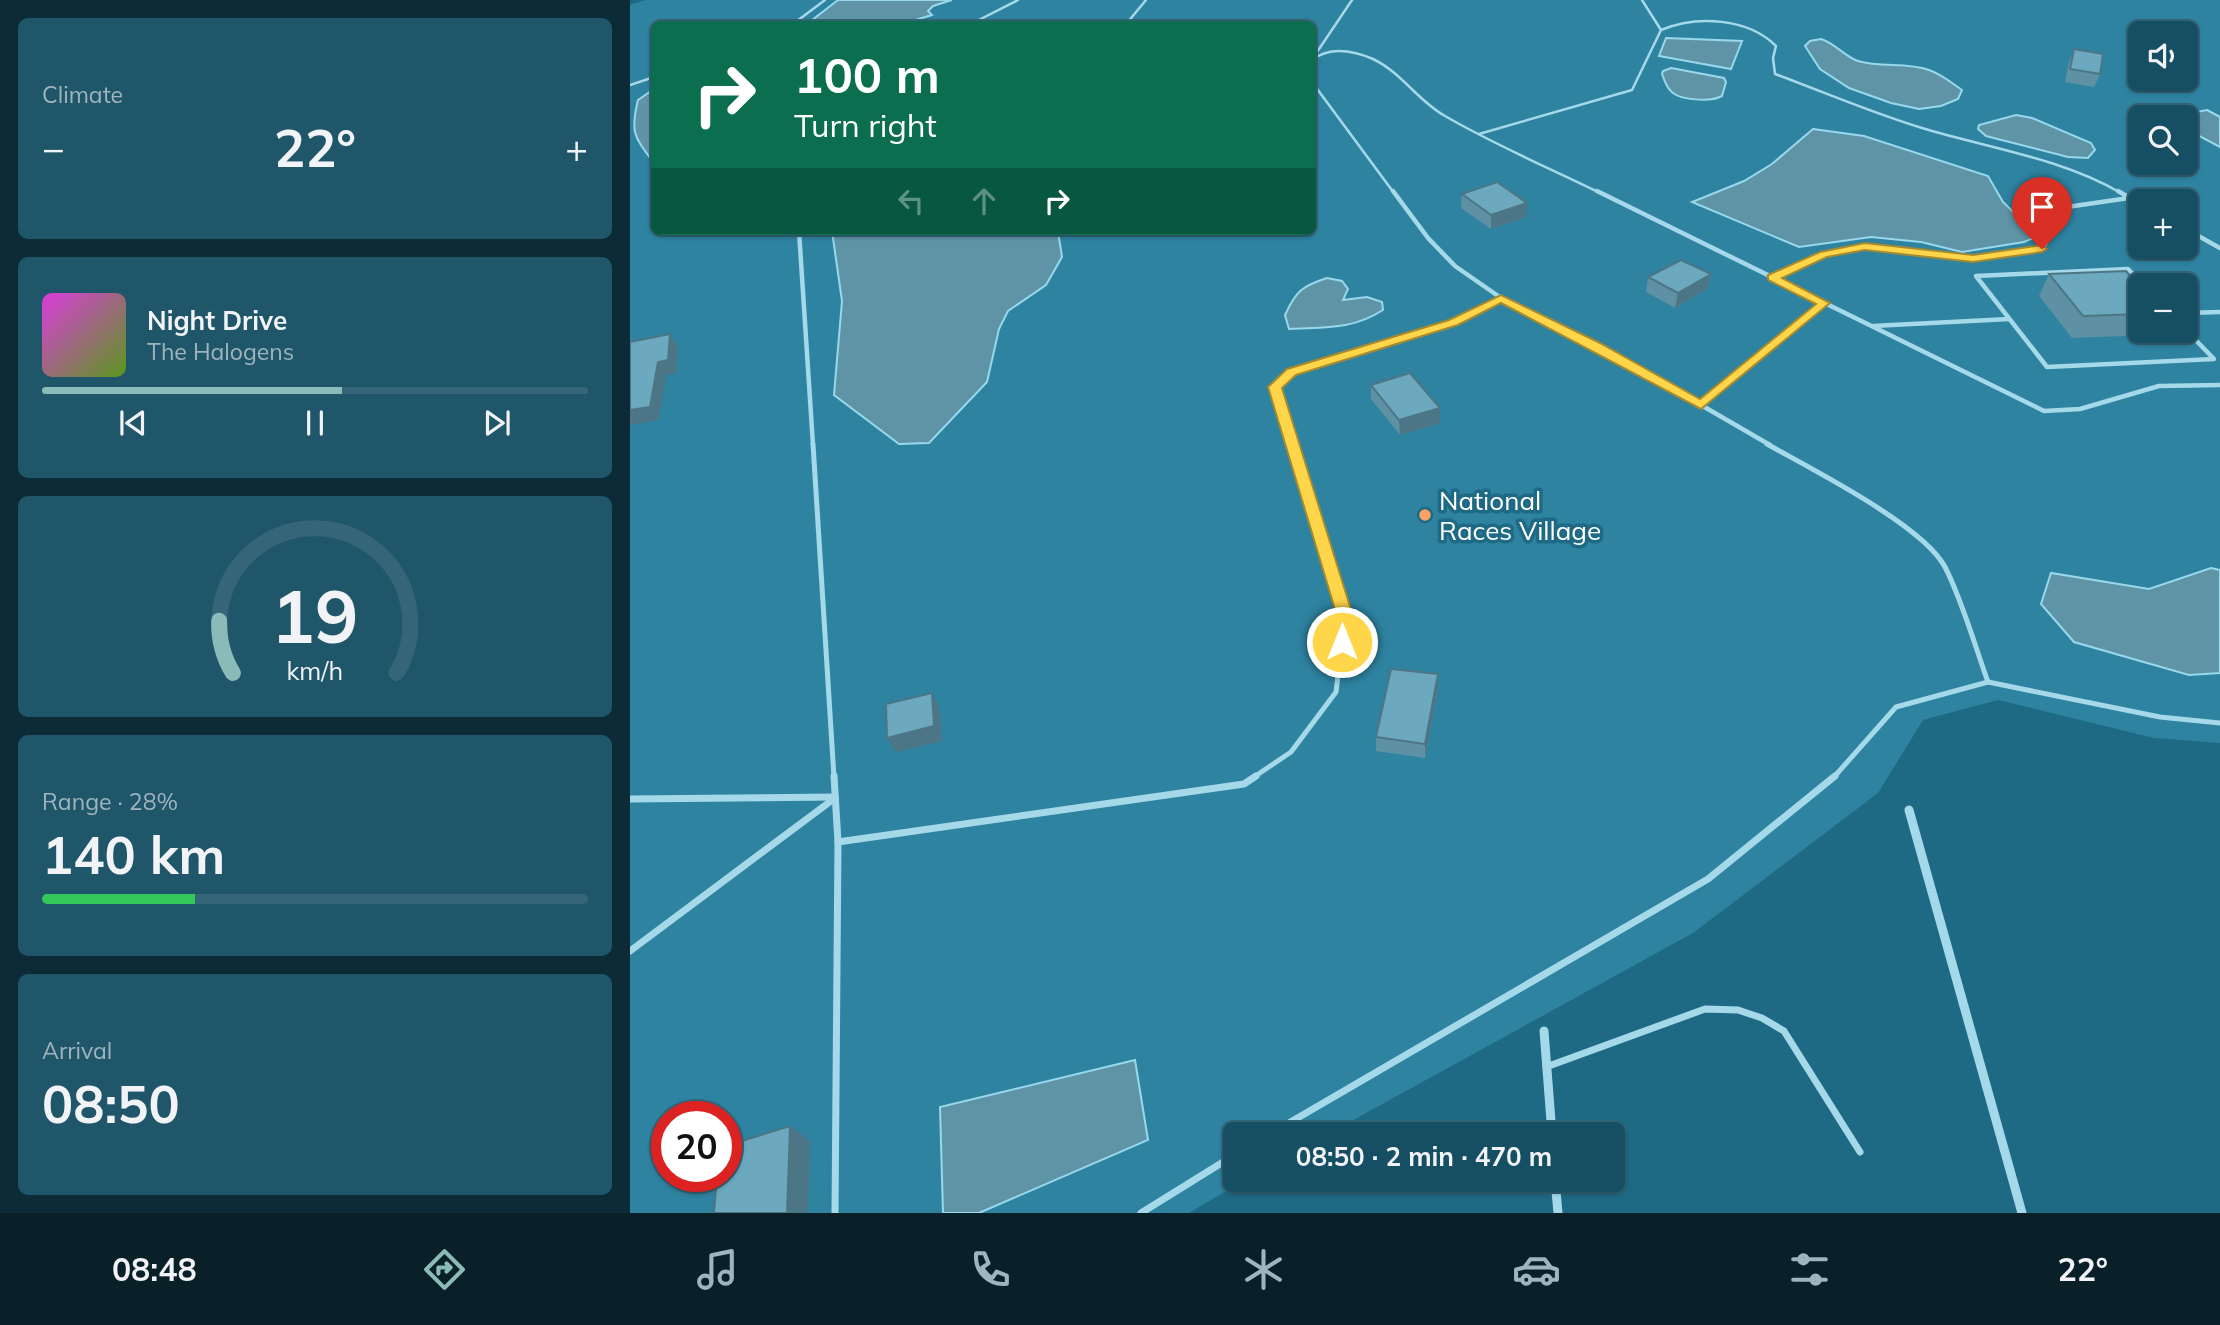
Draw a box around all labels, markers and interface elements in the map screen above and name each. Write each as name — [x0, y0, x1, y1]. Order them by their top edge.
map controls — [2128, 21, 2198, 343]
button: sound — [2128, 21, 2198, 91]
text: 100 m — [794, 44, 940, 105]
icon: right — [679, 49, 770, 140]
text: Climate — [42, 80, 123, 109]
text: Turn right — [794, 105, 937, 145]
button: search — [2128, 105, 2198, 175]
text: 22° — [274, 115, 356, 180]
text: − — [42, 124, 65, 172]
text: + — [565, 124, 588, 172]
pin — [2012, 177, 2072, 249]
icon: left — [892, 182, 930, 220]
icon: ahead — [965, 182, 1003, 220]
icon: right — [1038, 182, 1076, 220]
icon: arrive — [2023, 188, 2061, 226]
button: + — [2128, 189, 2198, 259]
button: − — [2128, 273, 2198, 343]
text: Night Drive — [147, 304, 287, 337]
text: The Halogens — [147, 337, 294, 366]
icon: previous — [114, 404, 152, 442]
icon: pause — [296, 404, 334, 442]
icon: next — [478, 404, 516, 442]
place label: National Races Village — [1439, 484, 1601, 547]
marker: National Races Village — [1417, 507, 1433, 523]
text: 19 — [271, 570, 359, 661]
position arrow — [1305, 605, 1379, 679]
text: km/h — [287, 654, 343, 685]
text: Range · 28% — [42, 787, 178, 816]
text: 140 km — [42, 822, 225, 887]
text: Arrival — [42, 1036, 112, 1065]
text: 08:50 — [42, 1071, 180, 1136]
speed limit sign: 20 — [651, 1101, 742, 1192]
text: 08:50 · 2 min · 470 m — [1296, 1140, 1552, 1173]
icon: directions — [420, 1245, 469, 1294]
icon: music — [693, 1245, 742, 1294]
icon: phone — [966, 1245, 1015, 1294]
icon: climate — [1239, 1245, 1288, 1294]
icon: car — [1512, 1245, 1561, 1294]
icon: filters — [1785, 1245, 1834, 1294]
text: 08:48 — [112, 1249, 197, 1289]
text: 22° — [2057, 1249, 2108, 1289]

